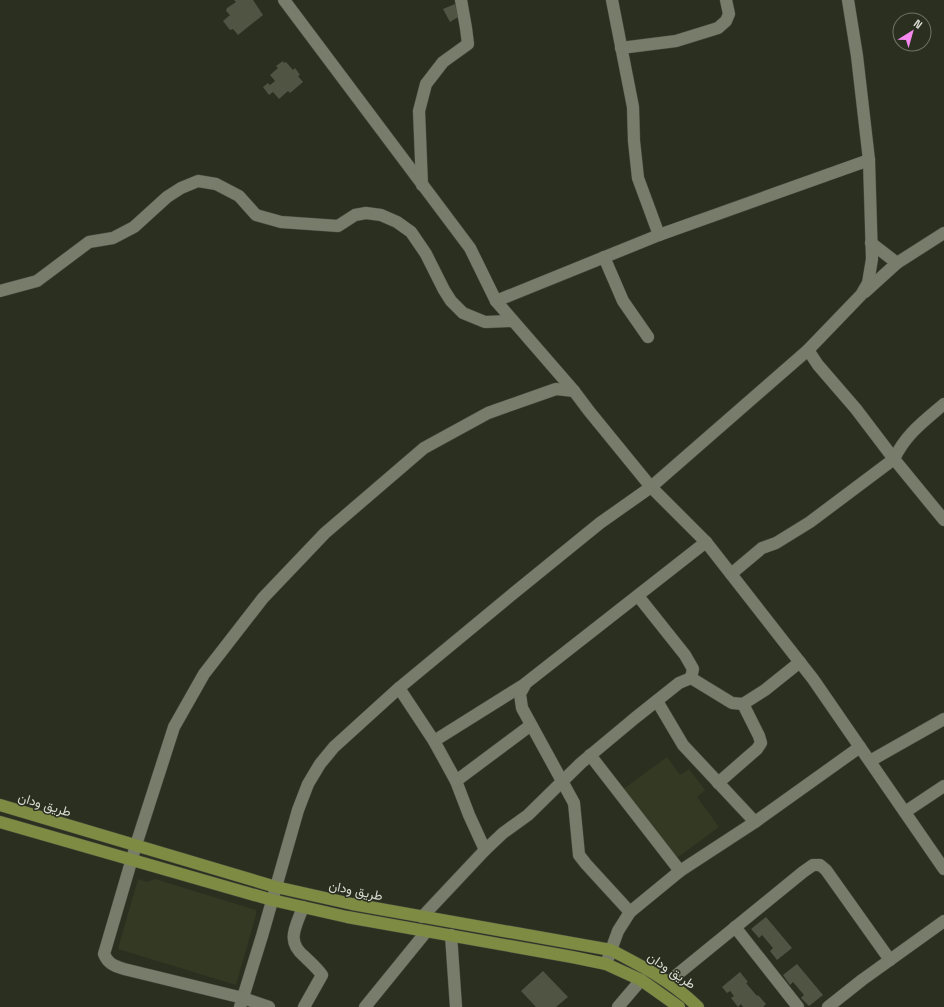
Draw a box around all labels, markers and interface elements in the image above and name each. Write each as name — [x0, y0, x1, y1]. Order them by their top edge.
north arrow — [892, 12, 932, 52]
text: N — [911, 16, 925, 32]
street label: طريق ودان — [16, 788, 74, 821]
street label: طريق ودان — [327, 876, 384, 904]
street label: طريق ودان — [644, 948, 699, 993]

